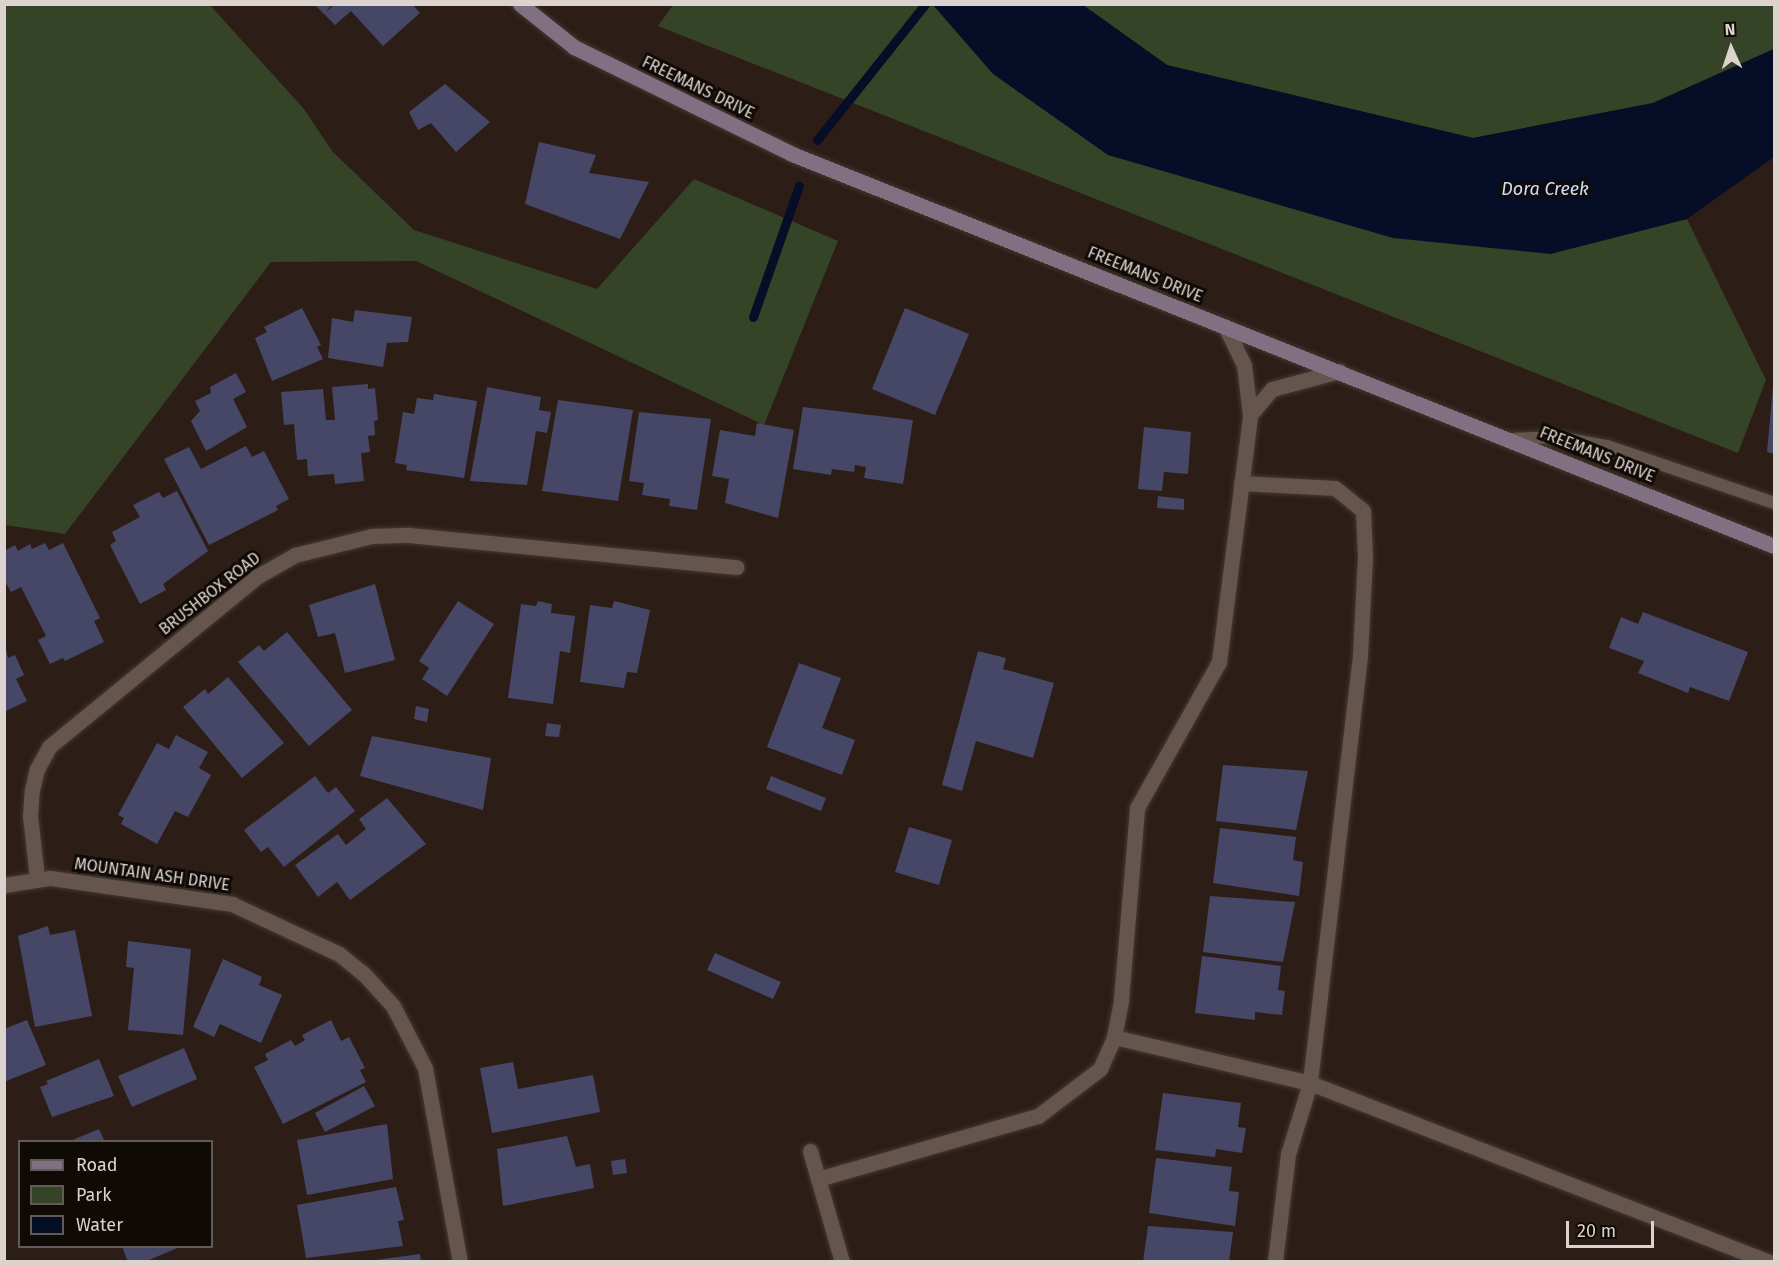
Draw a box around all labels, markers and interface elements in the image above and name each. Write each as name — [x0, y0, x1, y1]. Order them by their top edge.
north arrow — [1701, 18, 1761, 78]
text: N — [1724, 20, 1736, 39]
street label: FREEMANS DRIVE — [639, 53, 757, 123]
water label: Dora Creek — [1501, 178, 1589, 200]
street label: FREEMANS DRIVE — [1085, 243, 1205, 307]
street label: FREEMANS DRIVE — [1537, 423, 1657, 487]
street label: BRUSHBOX ROAD — [156, 549, 264, 639]
street label: MOUNTAIN ASH DRIVE — [73, 855, 231, 895]
legend — [18, 1140, 213, 1248]
text: Road — [76, 1154, 118, 1176]
text: Park — [76, 1184, 111, 1206]
scale bar — [1569, 1209, 1658, 1247]
text: Water — [76, 1214, 123, 1236]
text: 20 m — [1577, 1220, 1616, 1242]

